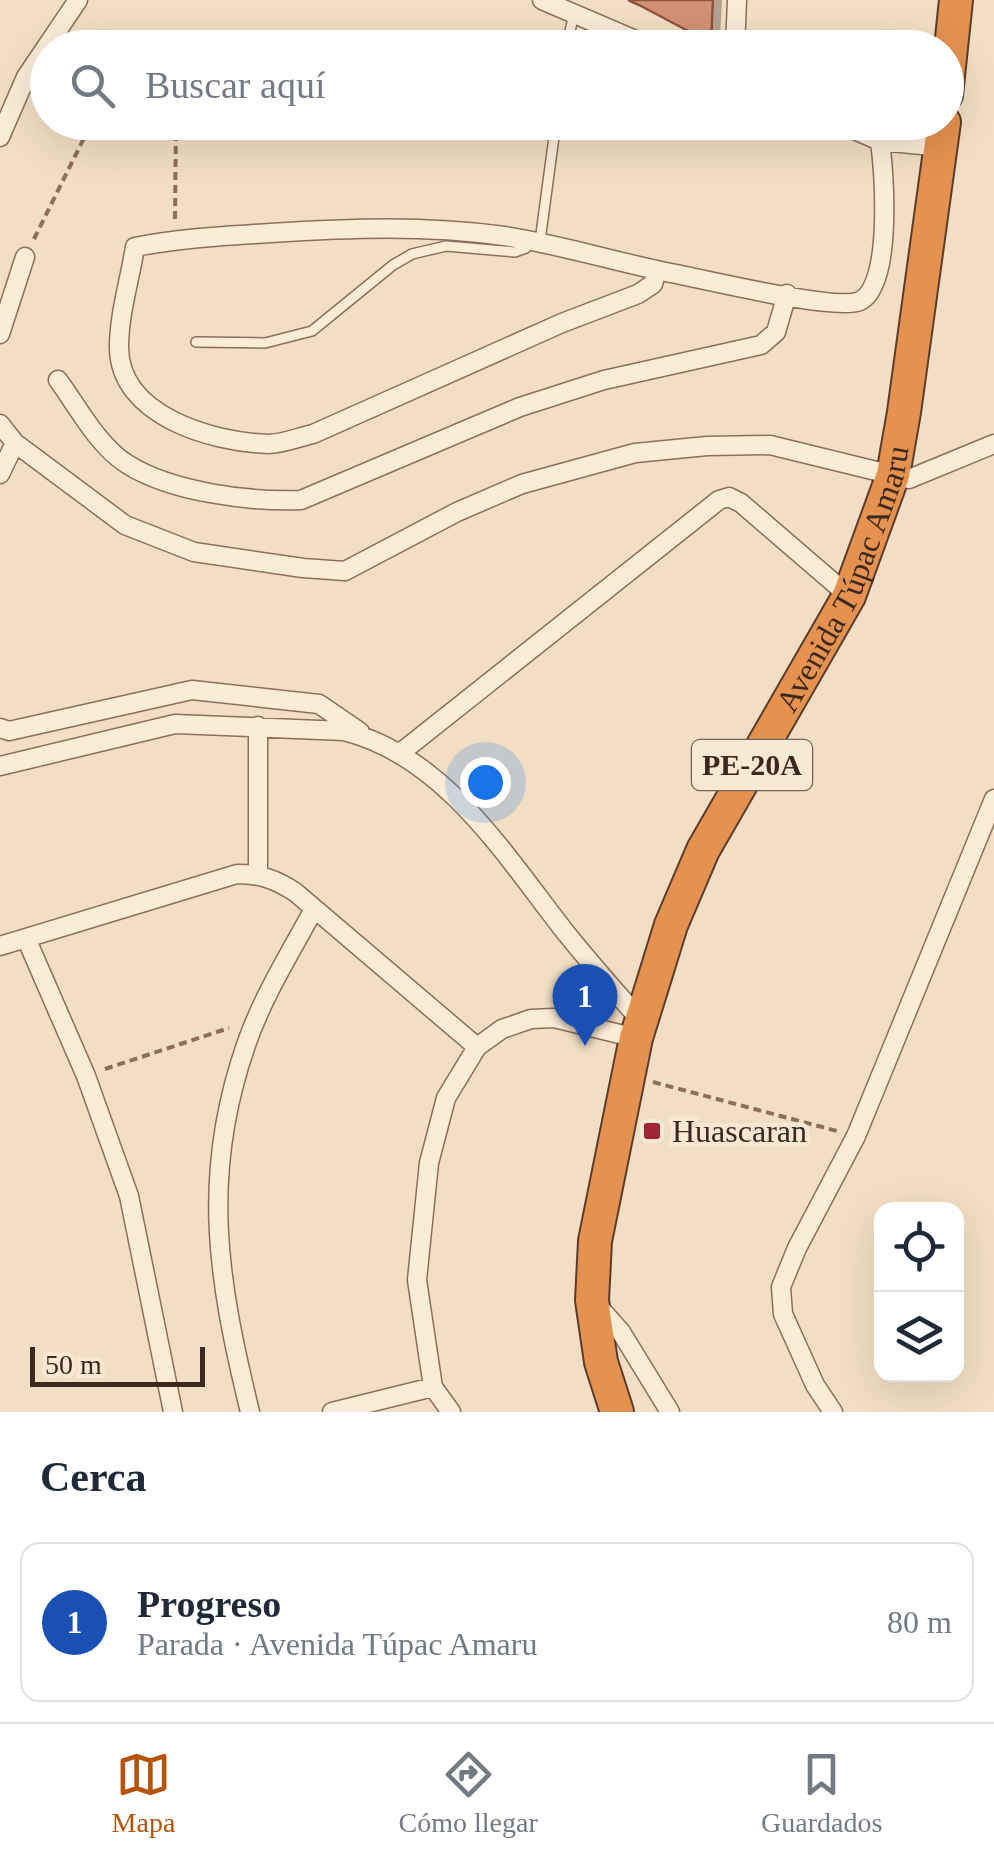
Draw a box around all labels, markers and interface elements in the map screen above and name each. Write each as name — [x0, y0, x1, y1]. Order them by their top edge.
search box — [30, 30, 964, 140]
icon: search — [65, 58, 120, 113]
text: Buscar aquí — [145, 64, 325, 106]
street label: Avenida Túpac Amaru — [768, 443, 916, 718]
road number: PE-20A — [692, 740, 812, 790]
your location — [460, 757, 511, 808]
pin: 1 — [552, 964, 618, 1046]
place label: Huascaran — [672, 1113, 807, 1149]
marker: Huascaran — [641, 1120, 663, 1142]
map controls — [874, 1202, 964, 1382]
button: locate — [874, 1202, 964, 1292]
button: layers — [874, 1292, 964, 1382]
scale bar — [30, 1342, 205, 1386]
text: 50 m — [45, 1349, 102, 1380]
text: Cerca — [40, 1454, 147, 1500]
text: Progreso — [137, 1583, 281, 1625]
text: 1 — [67, 1604, 83, 1640]
text: 80 m — [887, 1604, 952, 1640]
text: Parada · Avenida Túpac Amaru — [137, 1626, 537, 1662]
tab: Mapa — [112, 1747, 175, 1839]
tab: Cómo llegar — [399, 1747, 538, 1839]
tab: Guardados — [761, 1747, 882, 1839]

